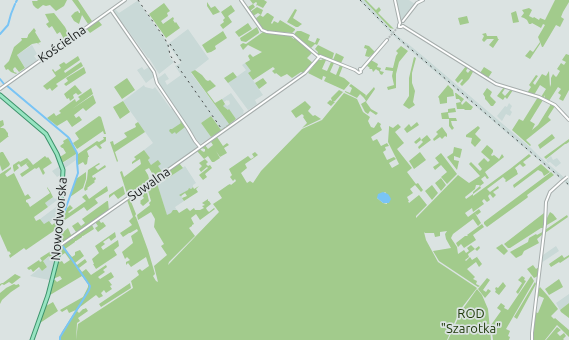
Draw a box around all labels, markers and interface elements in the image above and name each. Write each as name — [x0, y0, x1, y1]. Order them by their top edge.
street label: Kościelna — [35, 22, 89, 66]
street label: Suwalna — [125, 164, 173, 204]
street label: Nowodworska — [48, 177, 70, 261]
park label: ROD "Szarotka" — [441, 306, 501, 337]

